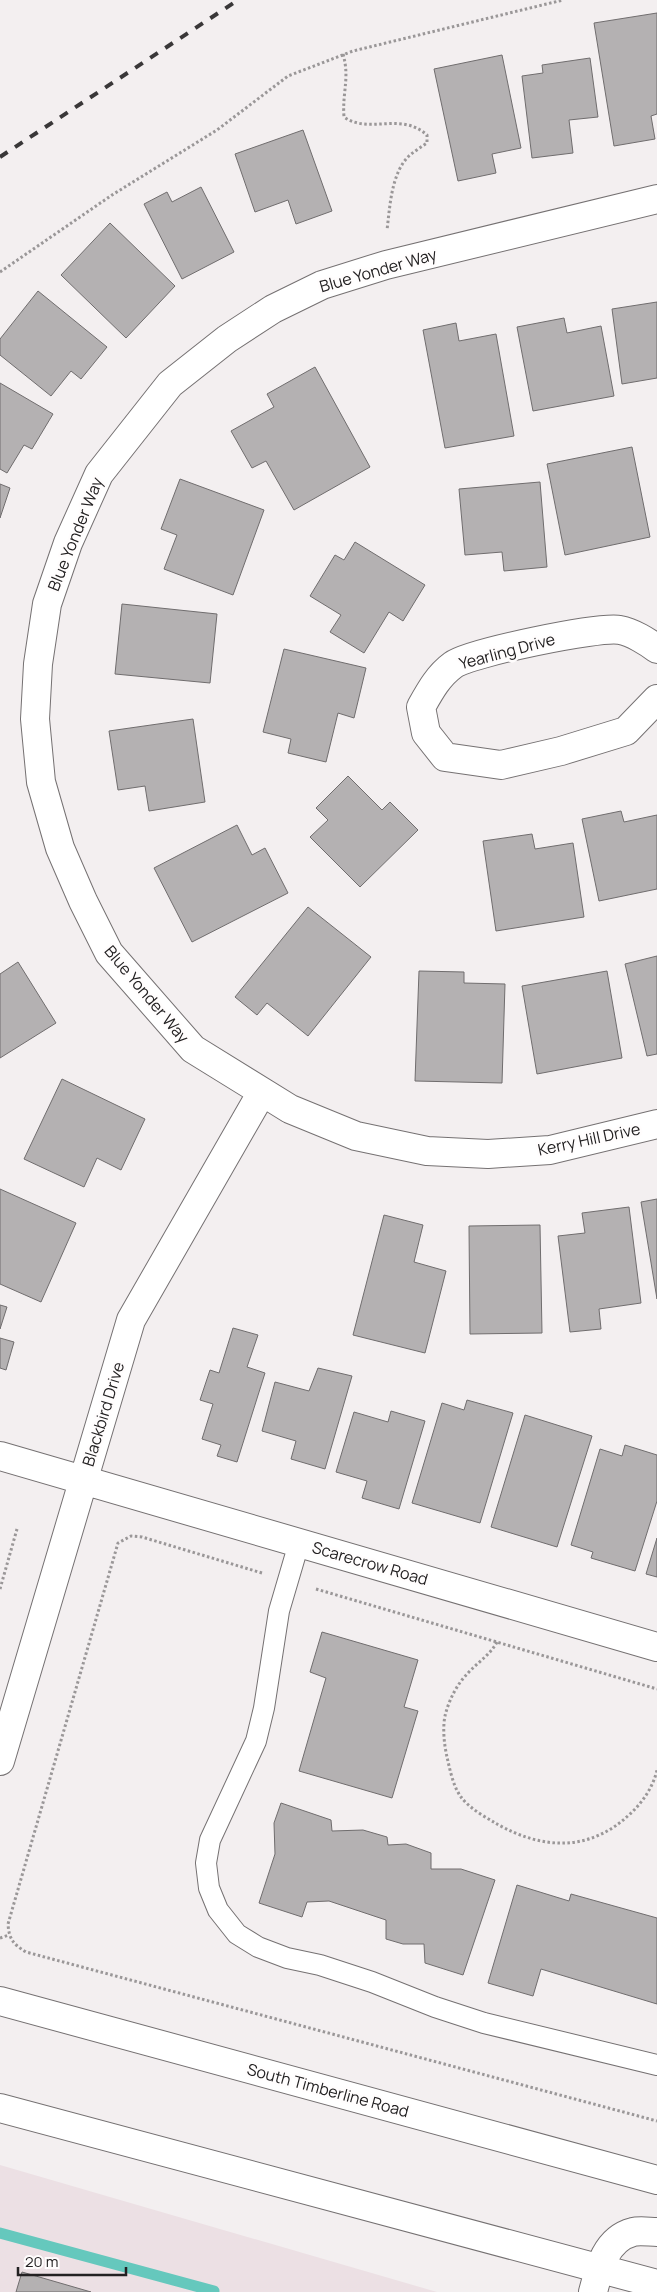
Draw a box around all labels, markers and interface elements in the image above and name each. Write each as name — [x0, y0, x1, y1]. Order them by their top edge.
street label: Blue Yonder Way — [317, 243, 440, 297]
street label: Blue Yonder Way — [42, 473, 108, 594]
street label: Yearling Drive — [457, 628, 557, 674]
street label: Blue Yonder Way — [100, 941, 195, 1048]
street label: Kerry Hill Drive — [536, 1117, 642, 1161]
street label: Blackbird Drive — [77, 1359, 129, 1469]
street label: Scarecrow Road — [310, 1536, 430, 1590]
street label: South Timberline Road — [245, 2058, 411, 2122]
scale bar — [18, 2244, 125, 2276]
text: 20 m — [25, 2251, 58, 2272]

